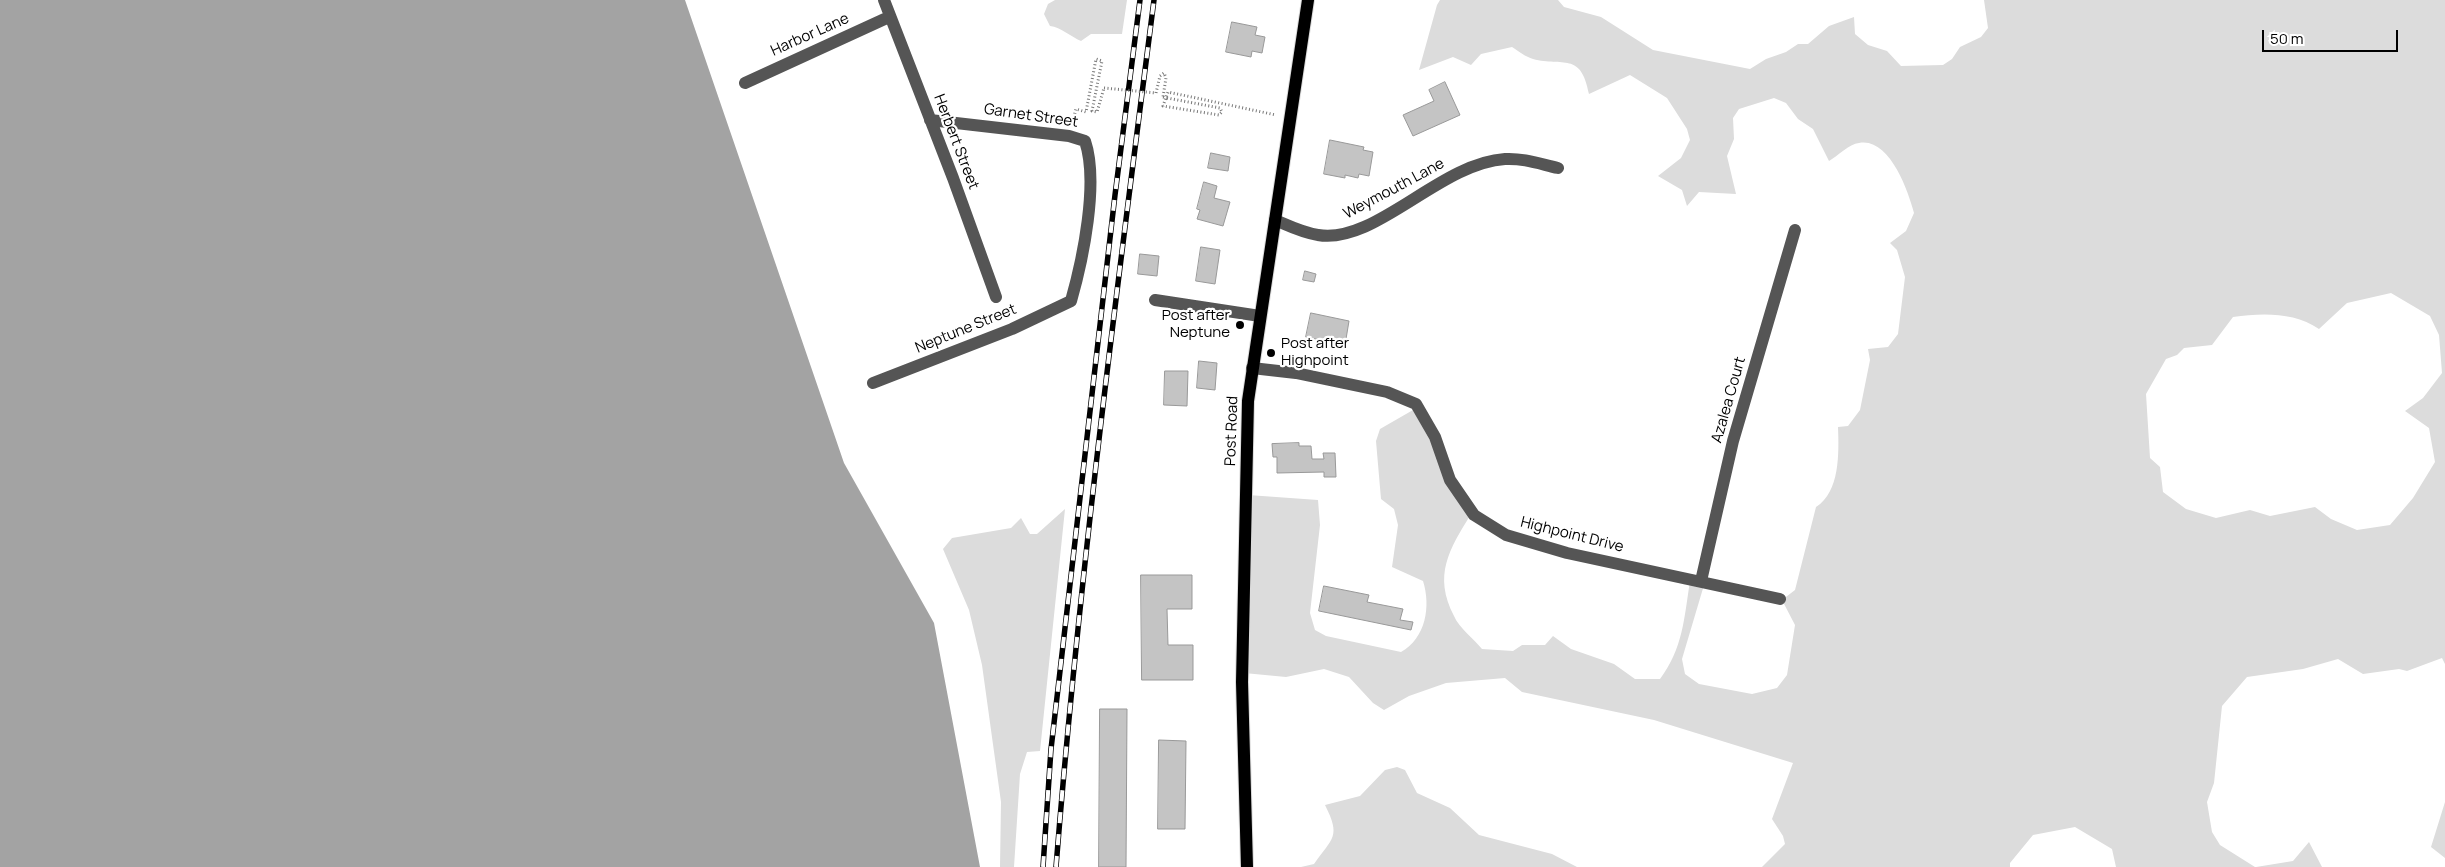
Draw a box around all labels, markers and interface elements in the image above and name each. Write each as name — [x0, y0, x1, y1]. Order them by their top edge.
street label: Harbor Lane — [768, 10, 852, 60]
scale bar — [2265, 20, 2401, 52]
text: 50 m — [2270, 28, 2304, 49]
street label: Herbert Street — [930, 92, 982, 192]
street label: Garnet Street — [983, 100, 1079, 132]
street label: Weymouth Lane — [1340, 155, 1448, 223]
street label: Neptune Street — [913, 301, 1019, 357]
place label: Post after Neptune — [1162, 307, 1230, 342]
marker: Post after Neptune — [1234, 319, 1246, 331]
place label: Post after Highpoint — [1281, 335, 1349, 370]
marker: Post after Highpoint — [1265, 347, 1277, 359]
street label: Azalea Court — [1708, 355, 1750, 445]
street label: Post Road — [1222, 396, 1242, 466]
street label: Highpoint Drive — [1518, 513, 1626, 557]

